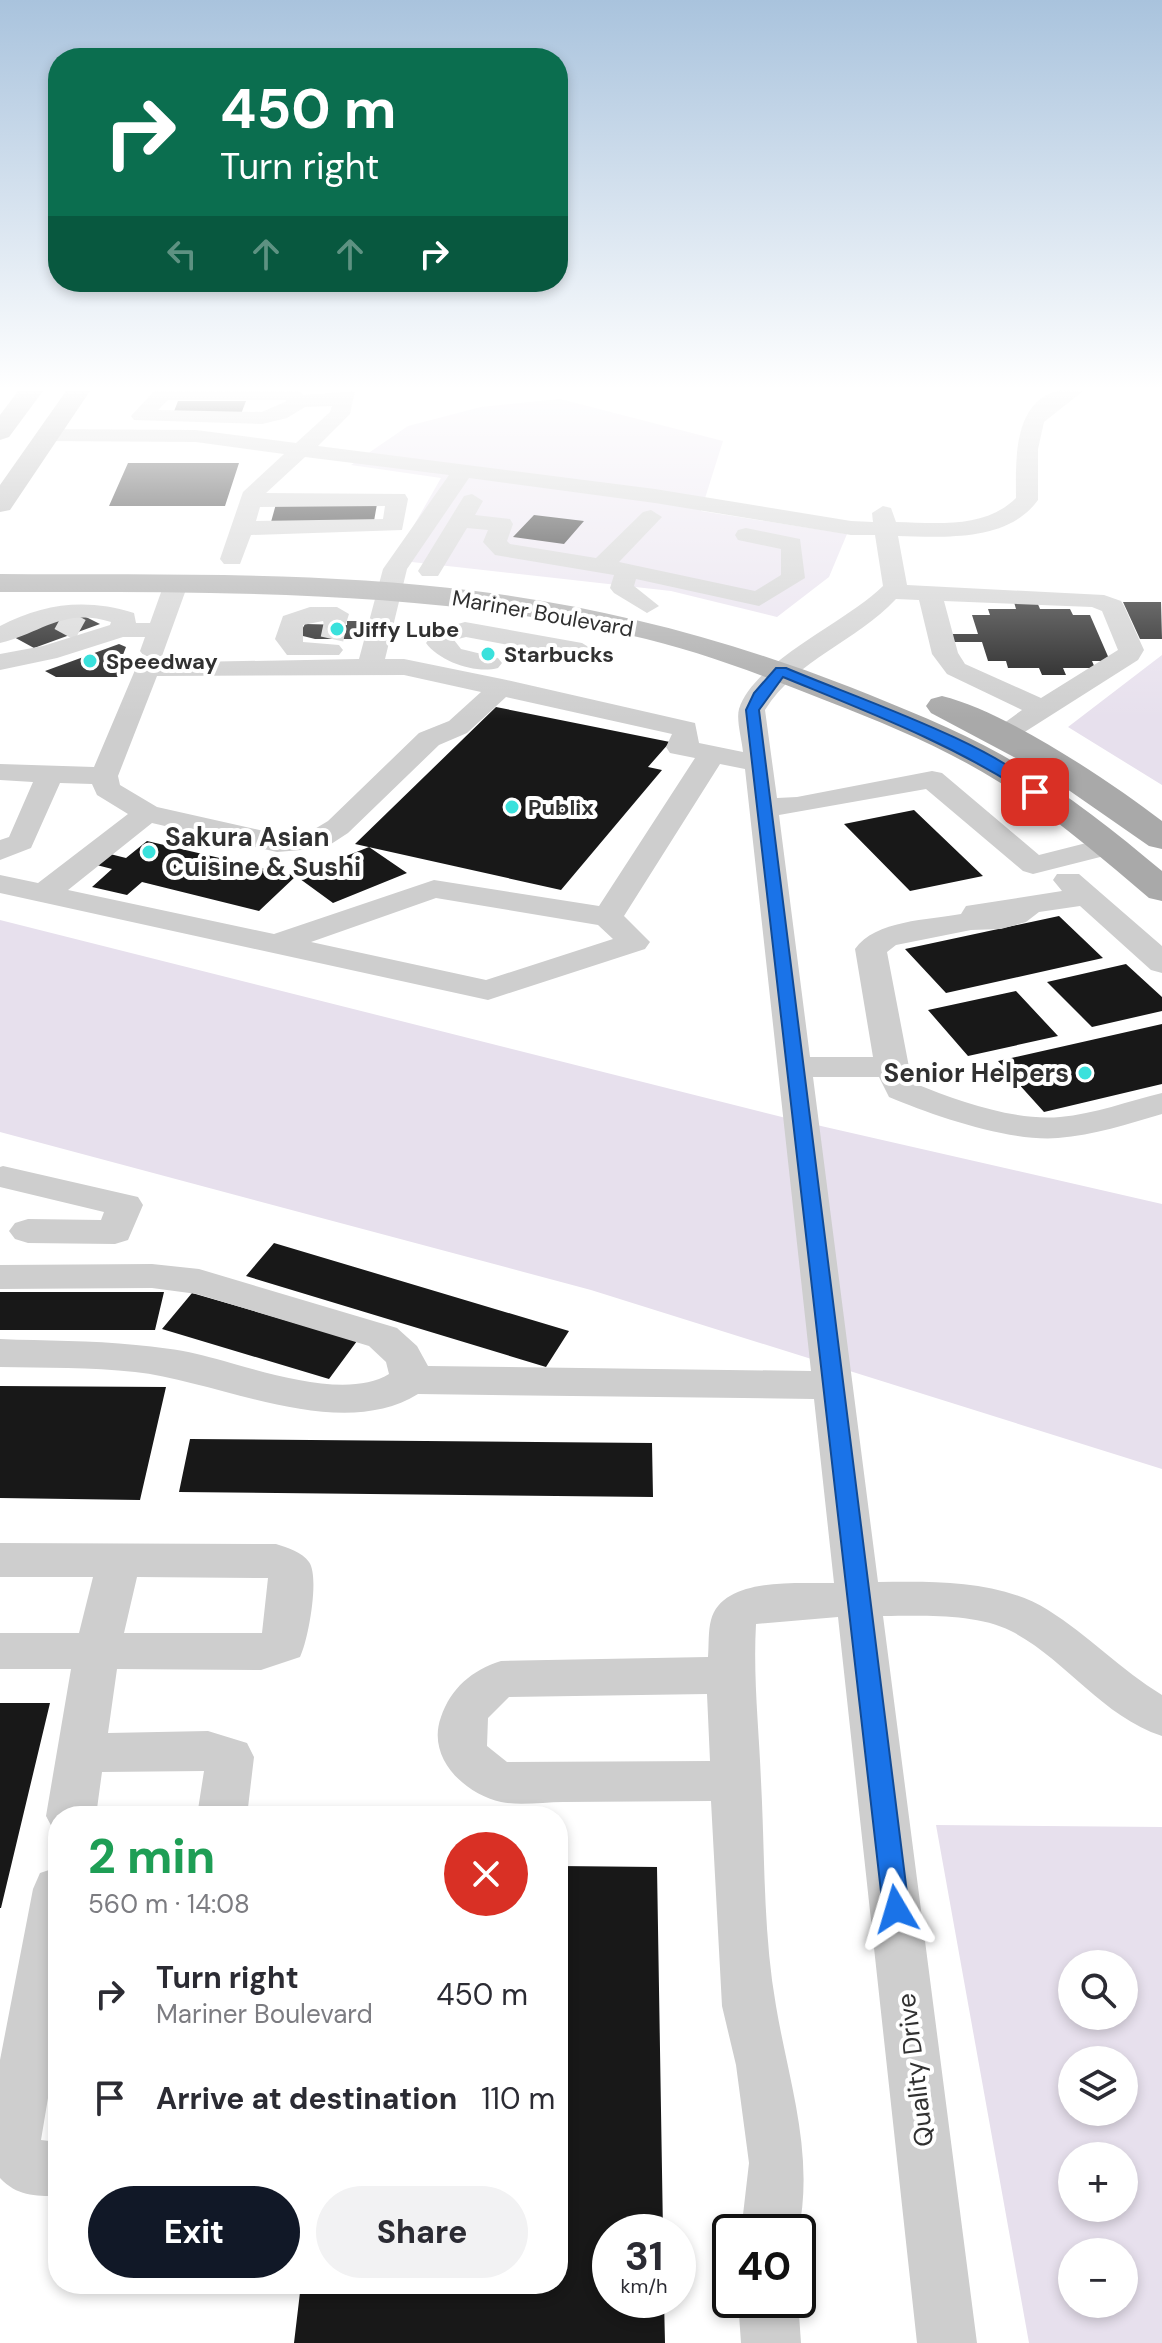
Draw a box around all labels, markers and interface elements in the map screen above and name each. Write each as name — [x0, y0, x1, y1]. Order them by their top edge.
text: 450 m — [220, 72, 397, 145]
icon: right — [88, 80, 192, 184]
text: Turn right — [220, 143, 379, 190]
icon: left — [160, 232, 204, 276]
icon: ahead — [244, 232, 288, 276]
icon: ahead — [328, 232, 372, 276]
icon: right — [412, 232, 456, 276]
street label: Mariner Boulevard — [450, 583, 636, 644]
place label: Jiffy Lube — [353, 615, 459, 644]
marker: Jiffy Lube — [328, 620, 346, 638]
place label: Starbucks — [504, 640, 614, 669]
marker: Starbucks — [479, 645, 497, 663]
place label: Speedway — [106, 647, 218, 676]
marker: Speedway — [81, 652, 99, 670]
pin — [1001, 758, 1069, 826]
icon: arrive — [1013, 770, 1057, 814]
place label: Publix — [528, 793, 594, 822]
marker: Publix — [503, 798, 521, 816]
place label: Sakura Asian Cuisine & Sushi — [165, 820, 361, 884]
marker: Sakura Asian Cuisine & Sushi — [140, 843, 158, 861]
place label: Senior Helpers — [884, 1056, 1069, 1090]
marker: Senior Helpers — [1076, 1064, 1094, 1082]
text: 2 min — [88, 1825, 215, 1888]
button: close — [444, 1832, 528, 1916]
position arrow — [854, 1867, 938, 1951]
text: 560 m · 14:08 — [88, 1887, 250, 1921]
map controls — [1058, 1950, 1138, 2318]
button: search — [1058, 1950, 1138, 2030]
text: Turn right — [156, 1958, 299, 1997]
icon: right — [88, 1972, 132, 2016]
text: 450 m — [436, 1975, 528, 2014]
street label: Quality Drive — [889, 1991, 941, 2149]
text: Mariner Boulevard — [156, 1997, 373, 2031]
button: layers — [1058, 2046, 1138, 2126]
icon: arrive — [88, 2076, 132, 2120]
text: Arrive at destination — [156, 2079, 457, 2118]
text: 110 m — [481, 2079, 555, 2118]
button: + — [1058, 2142, 1138, 2222]
button: Exit — [88, 2186, 300, 2278]
button: Share — [316, 2186, 528, 2278]
speed limit sign: 40 — [712, 2214, 816, 2318]
text: 31 — [625, 2230, 663, 2282]
button: − — [1058, 2238, 1138, 2318]
text: km/h — [620, 2273, 668, 2299]

